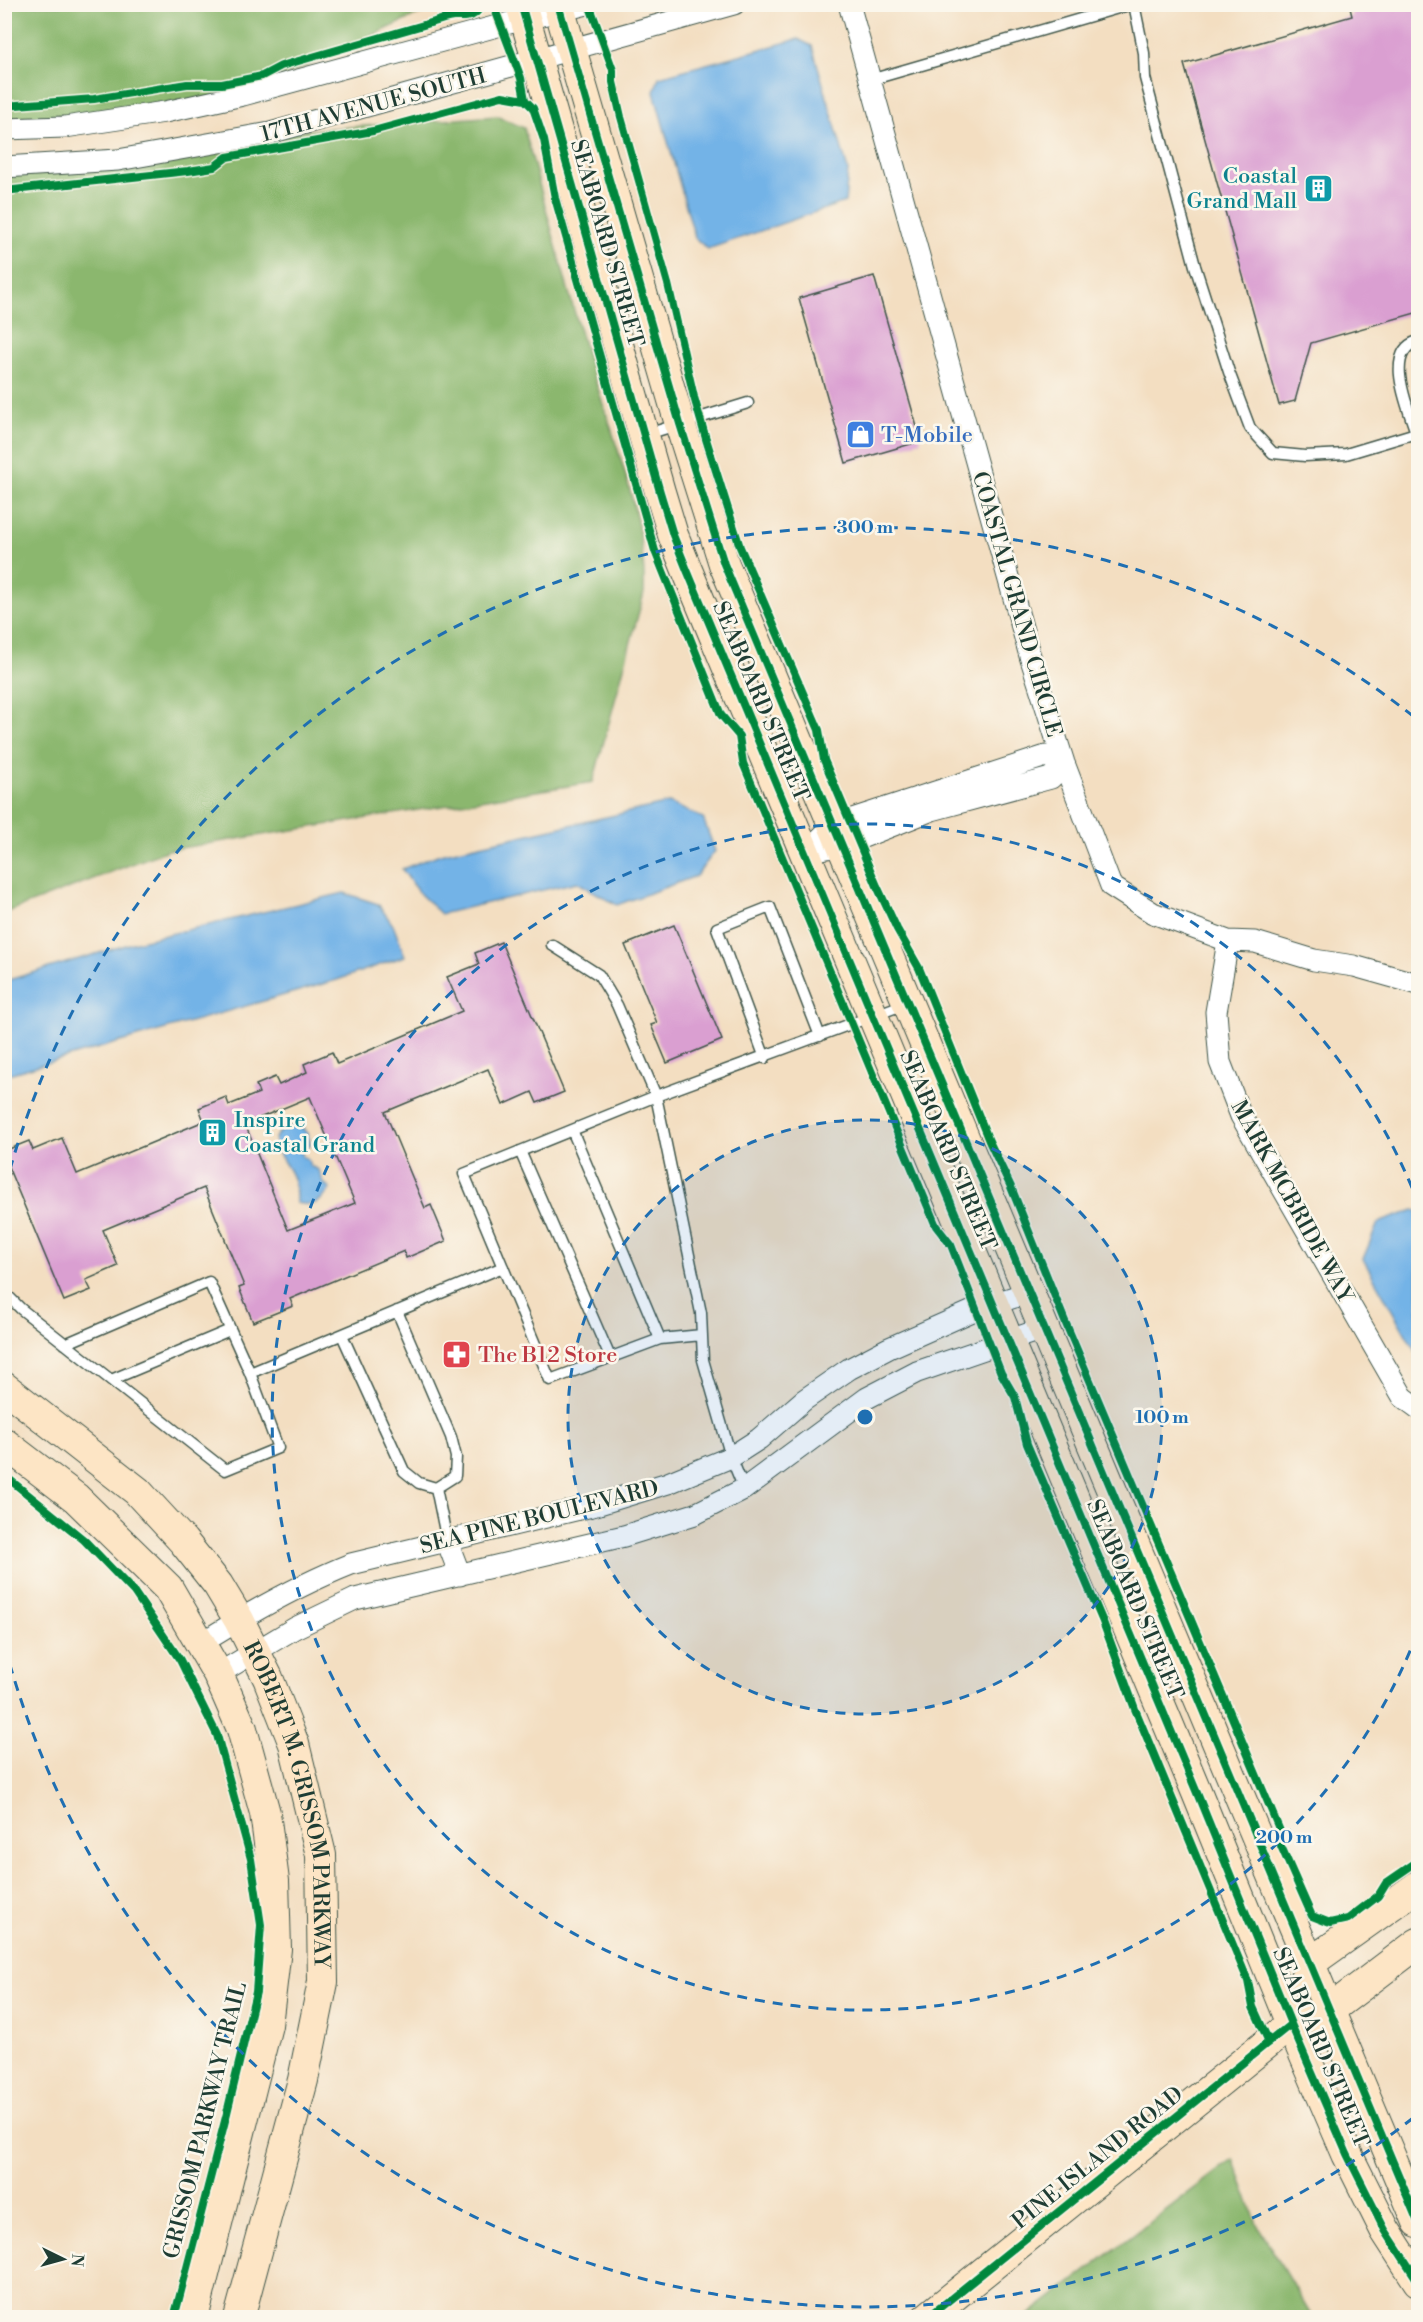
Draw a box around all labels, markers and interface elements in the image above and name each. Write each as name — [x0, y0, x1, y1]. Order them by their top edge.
street label: 17TH AVENUE SOUTH — [258, 62, 489, 149]
street label: SEABOARD STREET — [564, 136, 649, 350]
place label: Coastal Grand Mall — [1186, 163, 1297, 215]
building icon: Coastal Grand Mall — [1302, 172, 1334, 204]
shop icon: T-Mobile — [844, 418, 876, 450]
place label: T-Mobile — [881, 422, 973, 449]
street label: COASTAL GRAND CIRCLE — [966, 468, 1067, 740]
text: 300 m — [837, 516, 894, 539]
street label: SEABOARD STREET — [706, 597, 815, 806]
street label: SEABOARD STREET — [893, 1046, 1002, 1255]
street label: MARK MCBRIDE WAY — [1225, 1096, 1359, 1309]
place label: Inspire Coastal Grand — [234, 1107, 376, 1159]
building icon: Inspire Coastal Grand — [197, 1116, 229, 1148]
pharmacy icon: The B12 Store — [441, 1338, 473, 1370]
place label: The B12 Store — [478, 1342, 617, 1369]
text: 100 m — [1135, 1406, 1189, 1429]
centre of rings — [855, 1407, 875, 1427]
street label: SEA PINE BOULEVARD — [417, 1475, 661, 1560]
street label: SEABOARD STREET — [1080, 1495, 1189, 1704]
street label: ROBERT M. GRISSOM PARKWAY — [237, 1637, 335, 1970]
text: 200 m — [1256, 1826, 1313, 1849]
street label: SEABOARD STREET — [1266, 1943, 1375, 2152]
street label: GRISSOM PARKWAY TRAIL — [158, 1979, 253, 2262]
street label: PINE ISLAND ROAD — [1007, 2081, 1189, 2235]
north arrow — [33, 2229, 93, 2289]
text: N — [66, 2253, 87, 2268]

